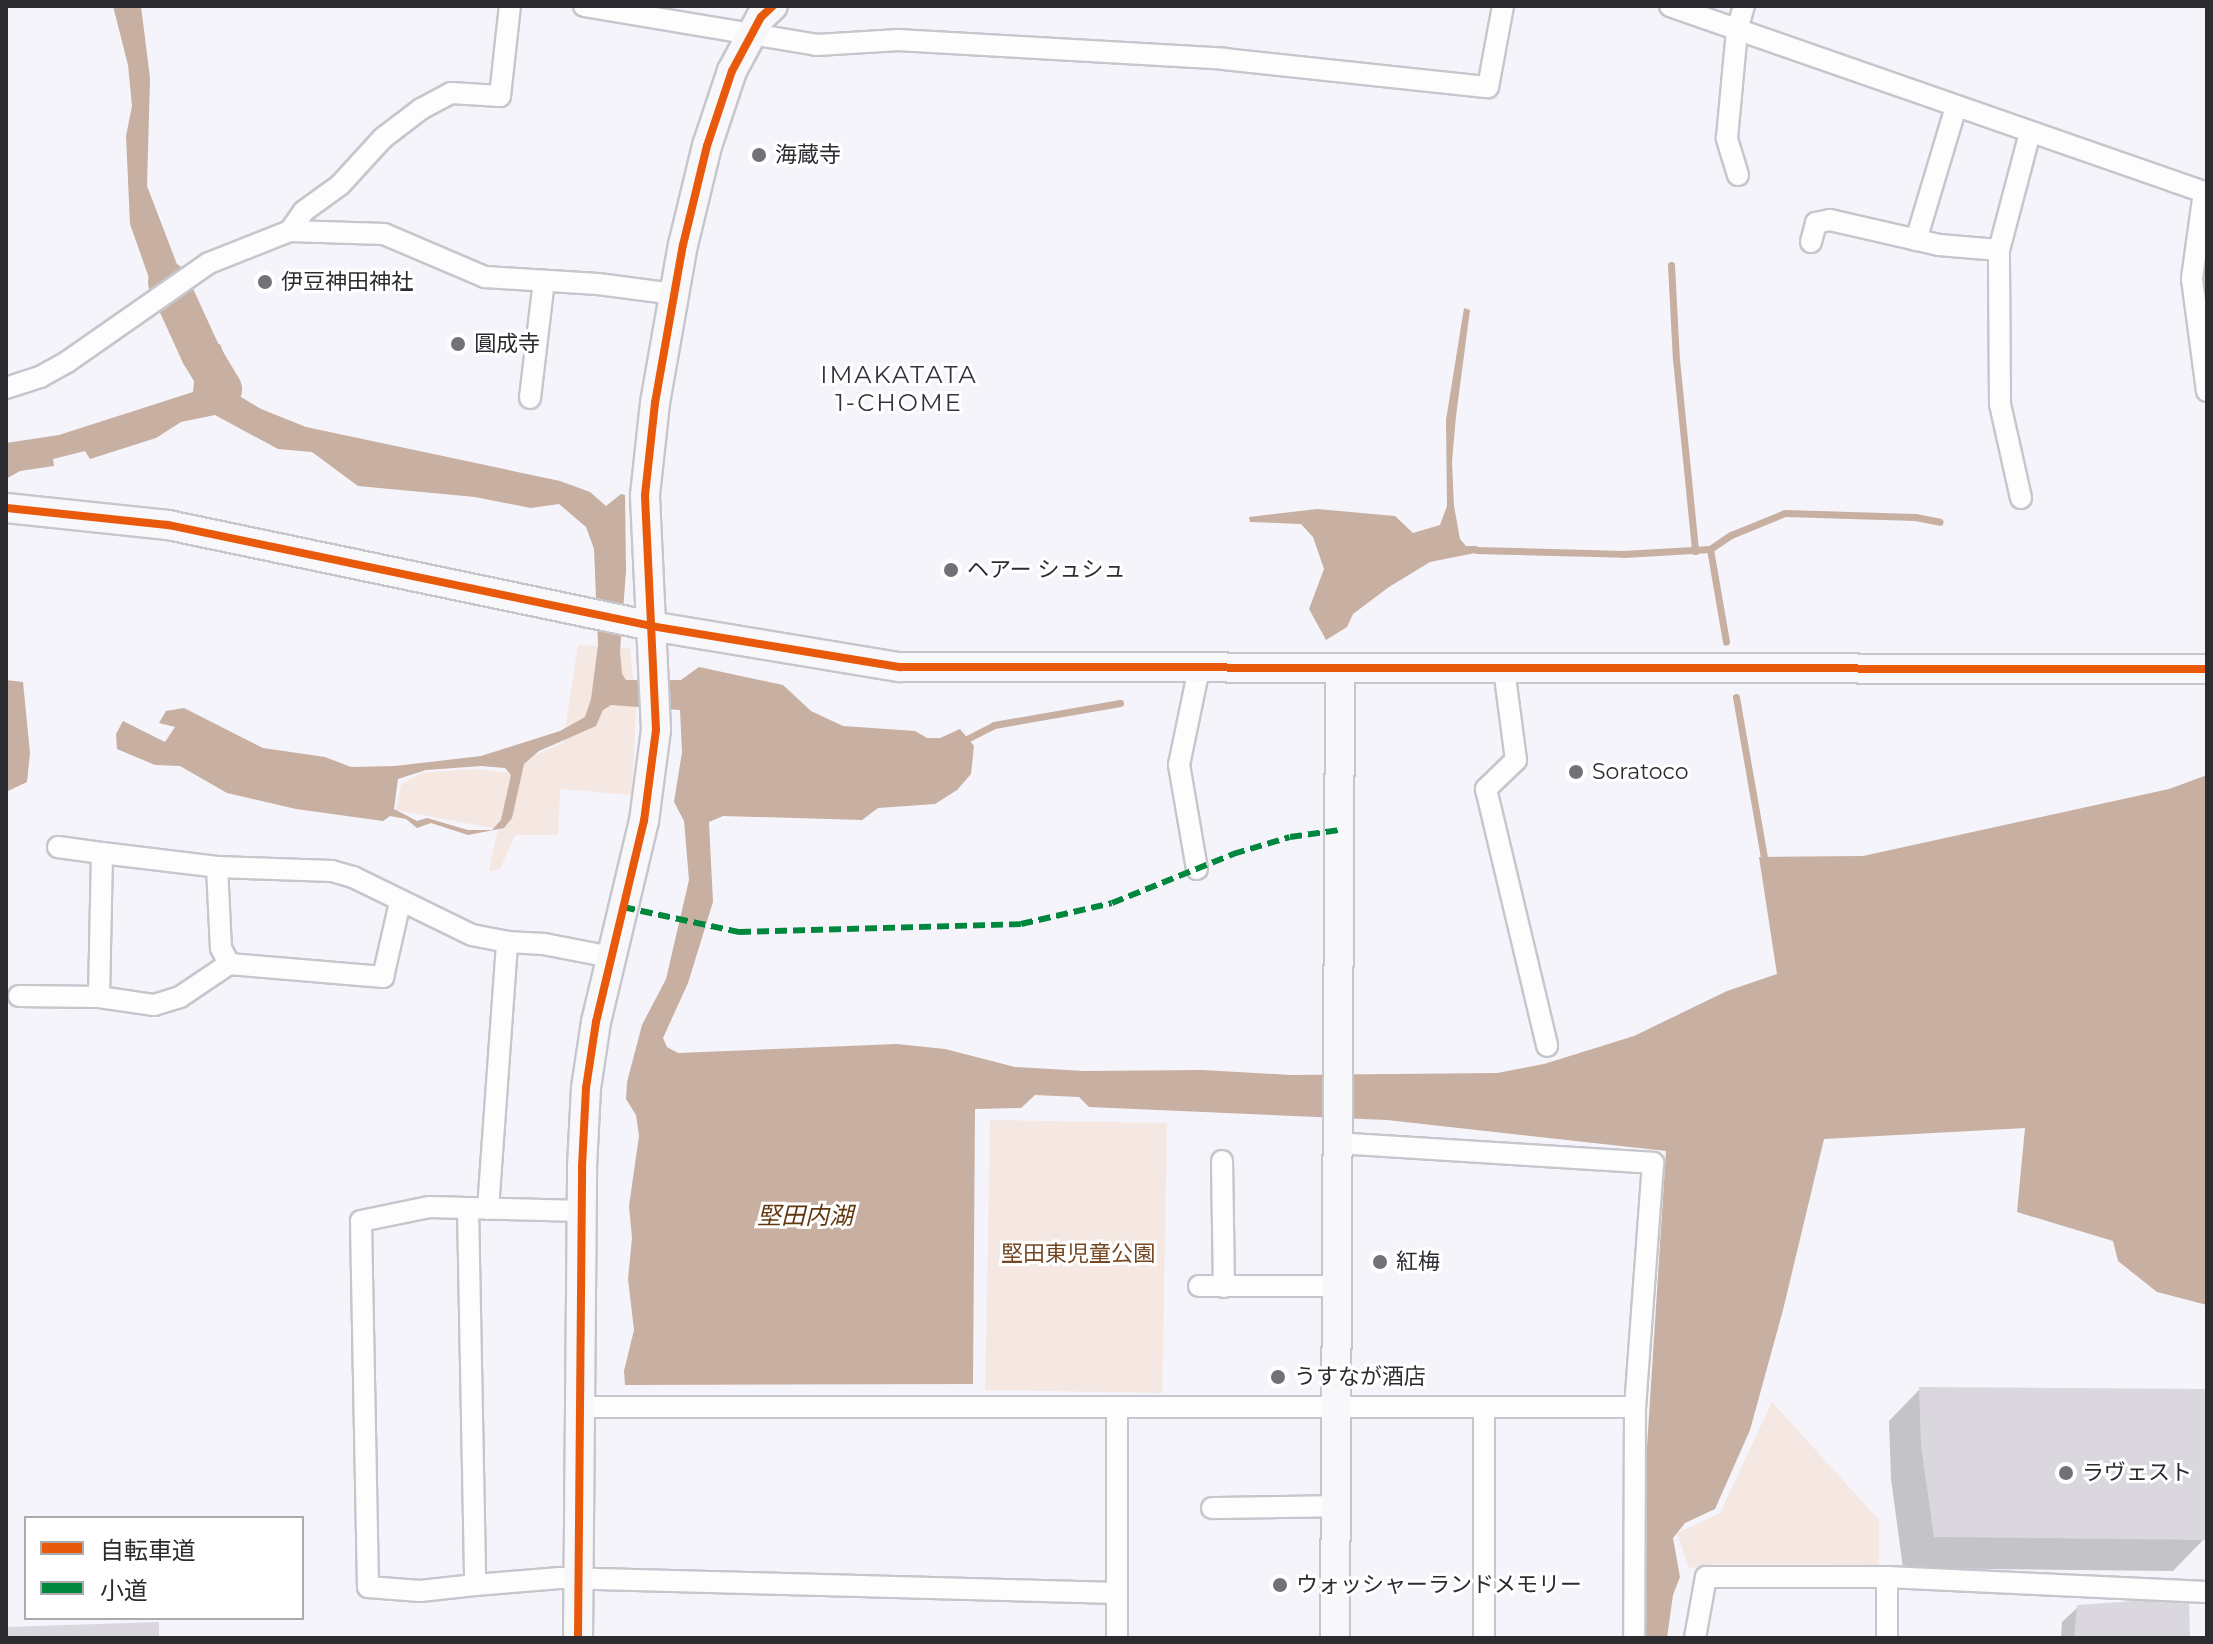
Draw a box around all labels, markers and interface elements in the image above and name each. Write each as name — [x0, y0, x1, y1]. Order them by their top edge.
place label: 海蔵寺 — [775, 142, 841, 168]
marker: 海蔵寺 — [750, 146, 768, 164]
place label: 伊豆神田神社 — [281, 269, 413, 295]
marker: 伊豆神田神社 — [256, 273, 274, 291]
place label: 圓成寺 — [474, 331, 540, 357]
marker: 圓成寺 — [449, 335, 467, 353]
district label: IMAKATATA 1-CHOME — [820, 361, 978, 417]
place label: ヘアー シュシュ — [967, 557, 1125, 583]
marker: ヘアー シュシュ — [942, 561, 960, 579]
place label: Soratoco — [1592, 759, 1689, 785]
marker: Soratoco — [1567, 763, 1585, 781]
water label: 堅田内湖 — [757, 1202, 853, 1230]
park label: 堅田東児童公園 — [1001, 1241, 1155, 1267]
place label: 紅梅 — [1396, 1249, 1440, 1275]
marker: 紅梅 — [1371, 1253, 1389, 1271]
place label: うすなが酒店 — [1294, 1364, 1426, 1390]
marker: うすなが酒店 — [1269, 1368, 1287, 1386]
place label: ラヴェスト — [2082, 1460, 2192, 1486]
marker: ラヴェスト — [2057, 1464, 2075, 1482]
legend — [24, 1516, 304, 1620]
text: 自転車道 — [100, 1536, 196, 1565]
place label: ウォッシャーランドメモリー — [1296, 1572, 1582, 1598]
text: 小道 — [100, 1576, 148, 1605]
marker: ウォッシャーランドメモリー — [1271, 1576, 1289, 1594]

